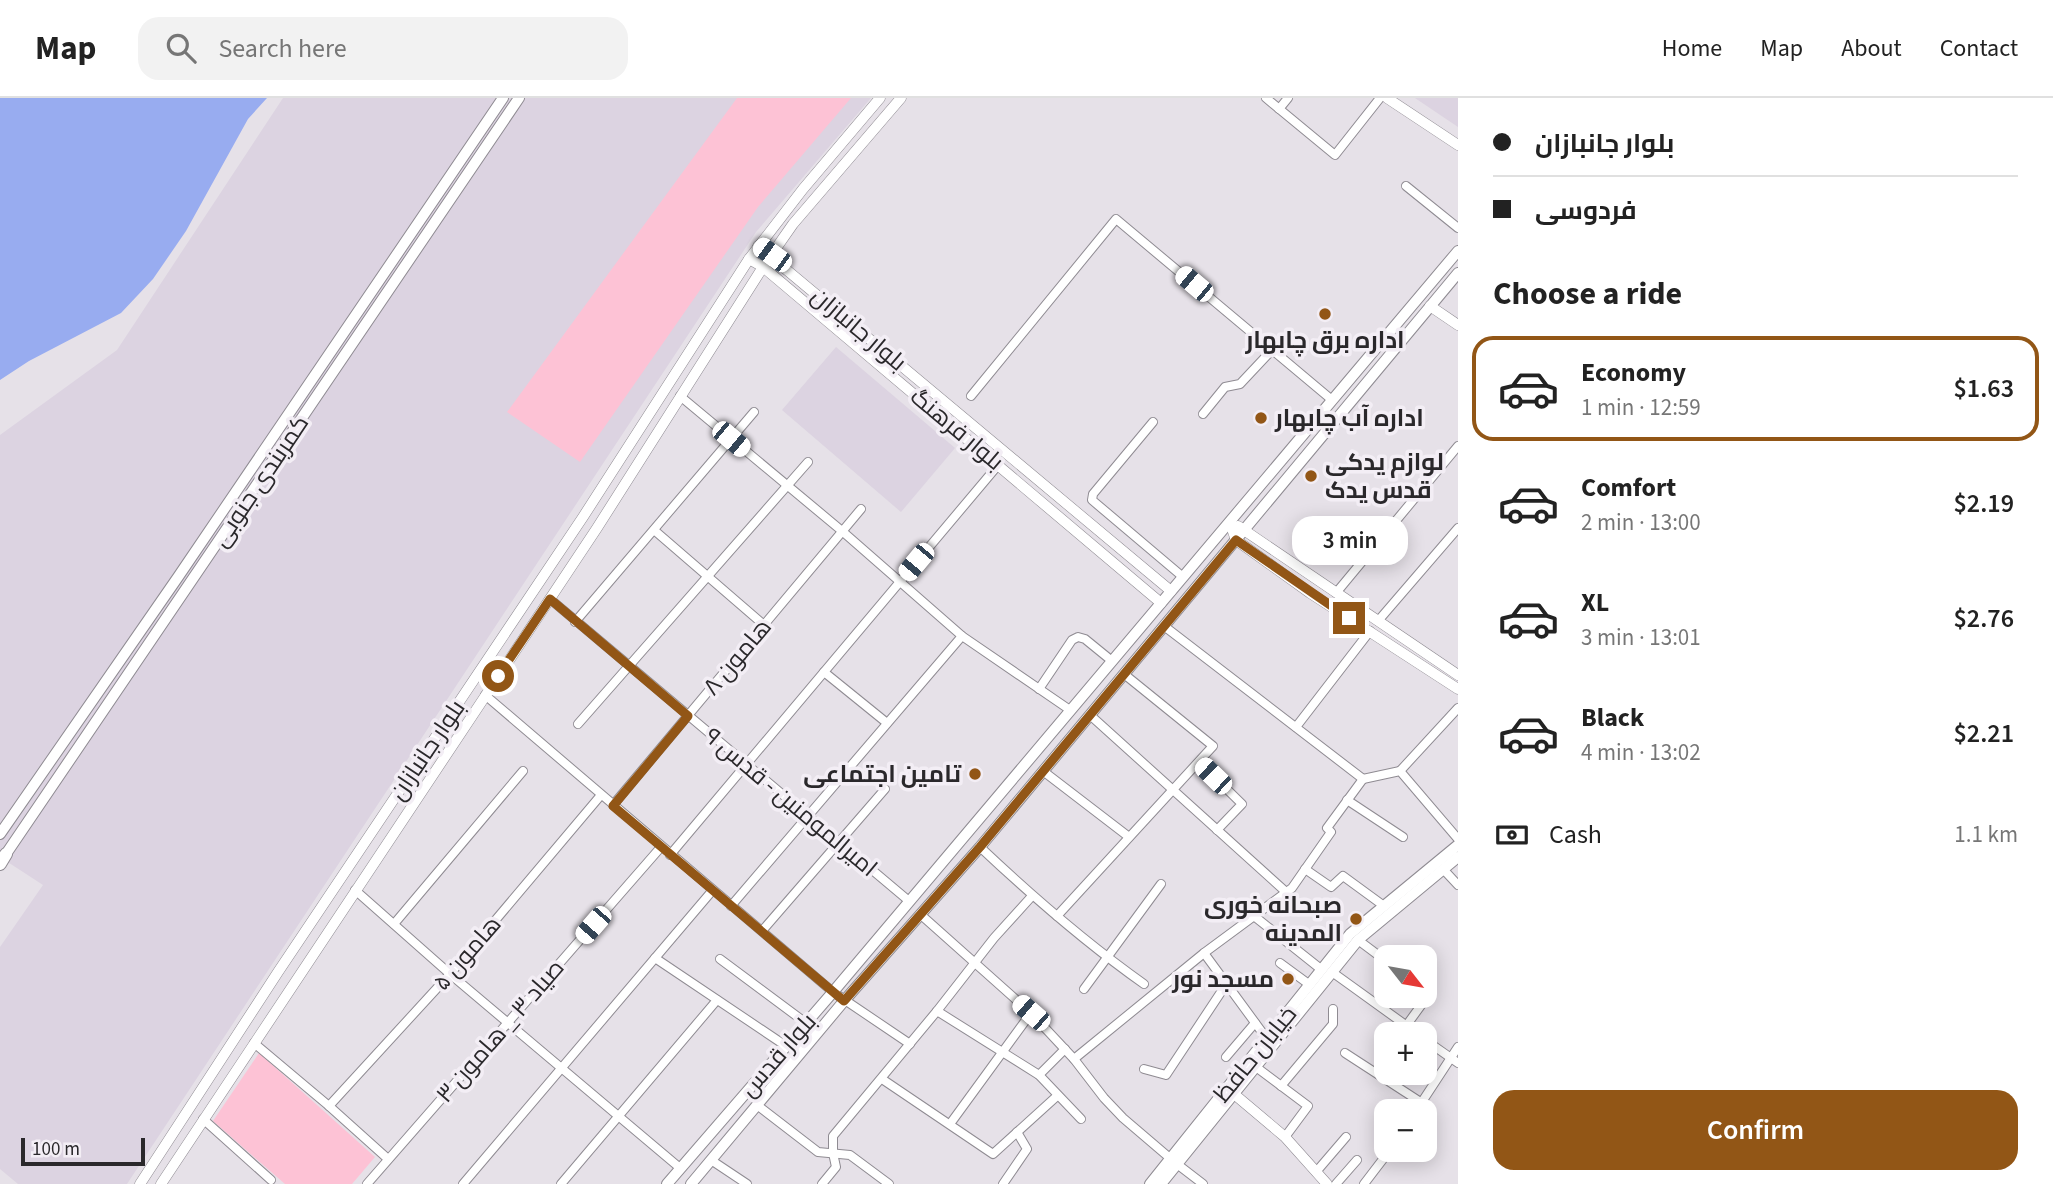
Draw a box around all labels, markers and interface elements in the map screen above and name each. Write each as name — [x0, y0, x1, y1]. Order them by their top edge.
search box — [138, 17, 628, 80]
text: Map — [35, 25, 96, 72]
icon: search — [162, 29, 200, 67]
text: Search here — [218, 30, 347, 67]
text: Home — [1662, 31, 1722, 66]
text: Map — [1760, 31, 1803, 66]
text: About — [1841, 31, 1902, 66]
text: Contact — [1940, 31, 2018, 66]
text: بلوار جانبازان — [1535, 125, 1674, 162]
text: فردوسی — [1535, 192, 1637, 229]
car — [749, 234, 796, 276]
car — [1172, 262, 1217, 306]
text: Choose a ride — [1493, 271, 1682, 317]
street label: بلوار جانبازان — [803, 279, 914, 380]
marker: اداره برق چابهار — [1317, 306, 1333, 322]
place label: اداره برق چابهار — [1244, 323, 1405, 358]
text: Economy — [1581, 354, 1686, 391]
icon: car — [1497, 357, 1560, 420]
text: $1.63 — [1953, 370, 2014, 407]
street label: بلوار فرهنگ — [902, 380, 1011, 479]
text: 1 min · 12:59 — [1581, 391, 1701, 424]
place label: اداره آب چابهار — [1274, 401, 1424, 436]
street label: کمربندی جنوبی — [203, 408, 318, 554]
marker: اداره آب چابهار — [1253, 410, 1269, 426]
car — [709, 417, 754, 461]
place label: لوازم یدکی قدس یدک — [1325, 445, 1444, 508]
marker: لوازم یدکی قدس یدک — [1303, 468, 1319, 484]
text: Comfort — [1581, 469, 1676, 506]
icon: car — [1497, 472, 1560, 535]
text: $2.19 — [1953, 485, 2014, 522]
text: 2 min · 13:00 — [1581, 506, 1701, 539]
callout: 3 min — [1291, 517, 1407, 566]
text: 3 min — [1323, 524, 1377, 557]
car — [895, 539, 938, 585]
text: XL — [1581, 584, 1609, 621]
icon: car — [1497, 587, 1560, 650]
text: $2.76 — [1953, 600, 2014, 637]
route end — [1333, 602, 1365, 634]
street label: هامون ۸ — [695, 611, 780, 704]
text: 3 min · 13:01 — [1581, 621, 1701, 654]
route start — [482, 660, 514, 692]
street label: بلوار جانبازان — [381, 693, 474, 808]
text: Black — [1581, 699, 1644, 736]
icon: car — [1497, 702, 1560, 765]
text: $2.21 — [1953, 715, 2014, 752]
street label: امیرالمومنین - قدس ۹ — [697, 719, 885, 885]
text: 4 min · 13:02 — [1581, 736, 1701, 769]
car — [1191, 754, 1236, 798]
place label: تامین اجتماعی — [803, 757, 962, 792]
marker: تامین اجتماعی — [967, 766, 983, 782]
icon: cash — [1493, 816, 1531, 854]
text: Cash — [1549, 816, 1602, 853]
text: 1.1 km — [1954, 818, 2018, 851]
place label: صبحانه خوری المدینه — [1204, 888, 1342, 951]
car — [572, 902, 615, 948]
street label: هامون ۵ — [425, 908, 510, 999]
marker: صبحانه خوری المدینه — [1348, 911, 1364, 927]
north arrow — [1374, 945, 1437, 1008]
map controls — [1374, 945, 1437, 1162]
street label: صیاد ۳ _ هامون ۳ — [428, 952, 573, 1111]
place label: مسجد نور — [1171, 962, 1274, 997]
marker: مسجد نور — [1280, 971, 1296, 987]
car — [1009, 991, 1054, 1035]
street label: خیابان حافظ — [1205, 998, 1305, 1110]
street label: بلوار قدس — [732, 1005, 825, 1105]
button: + — [1374, 1022, 1437, 1085]
button: Confirm — [1493, 1090, 2018, 1170]
button: − — [1374, 1099, 1437, 1162]
scale bar — [21, 1135, 145, 1167]
text: 100 m — [32, 1136, 80, 1163]

